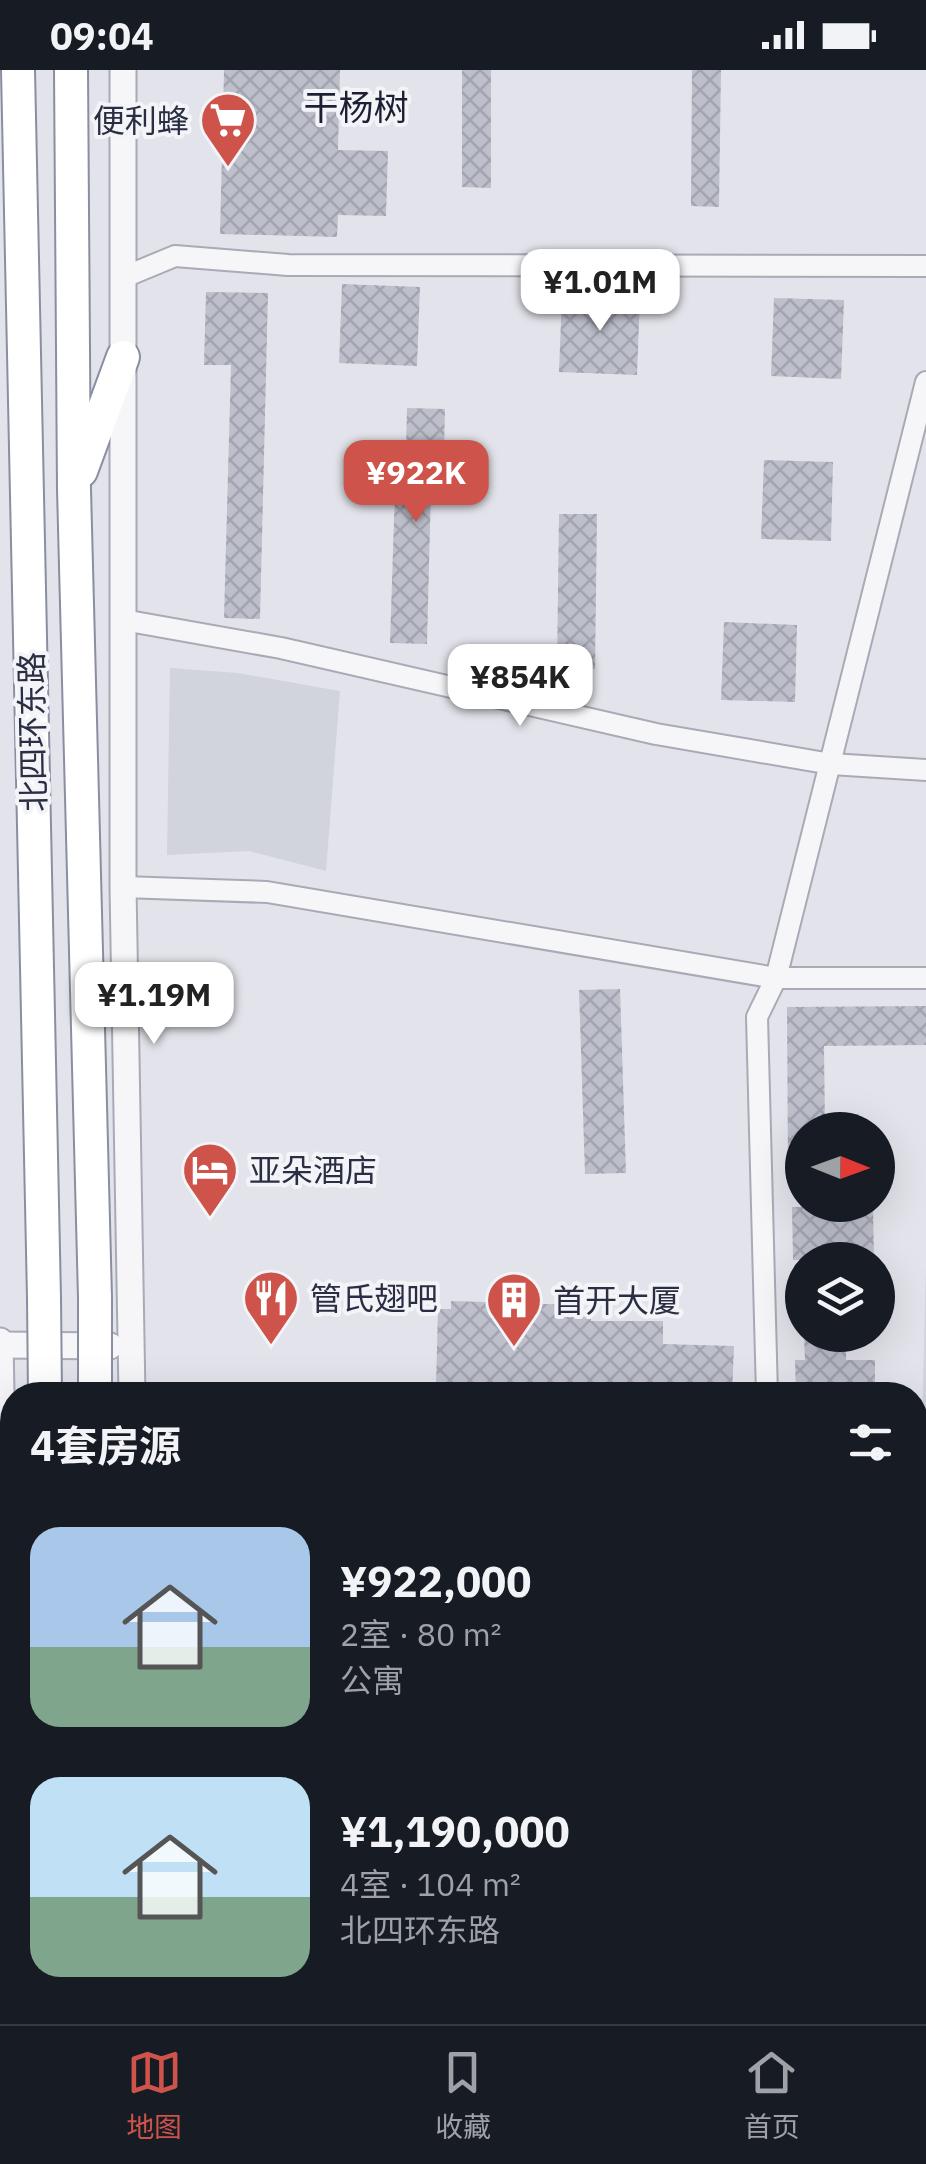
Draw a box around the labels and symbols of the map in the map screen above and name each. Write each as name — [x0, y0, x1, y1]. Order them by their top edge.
district label: 干杨树 — [303, 84, 409, 130]
supermarket icon: 便利蜂 — [198, 90, 258, 169]
place label: 便利蜂 — [93, 99, 189, 141]
pin: ¥1.01M — [519, 249, 681, 334]
pin: ¥922K — [346, 440, 486, 525]
pin: ¥854K — [450, 644, 590, 729]
street label: 北四环东路 — [10, 652, 54, 812]
pin: ¥1.19M — [73, 962, 235, 1047]
north arrow — [785, 1112, 895, 1222]
hotel icon: 亚朵酒店 — [180, 1140, 240, 1219]
place label: 亚朵酒店 — [249, 1149, 377, 1191]
restaurant icon: 管氏翅吧 — [241, 1268, 301, 1347]
building icon: 首开大厦 — [484, 1270, 544, 1349]
place label: 管氏翅吧 — [310, 1277, 438, 1319]
place label: 首开大厦 — [553, 1279, 681, 1321]

